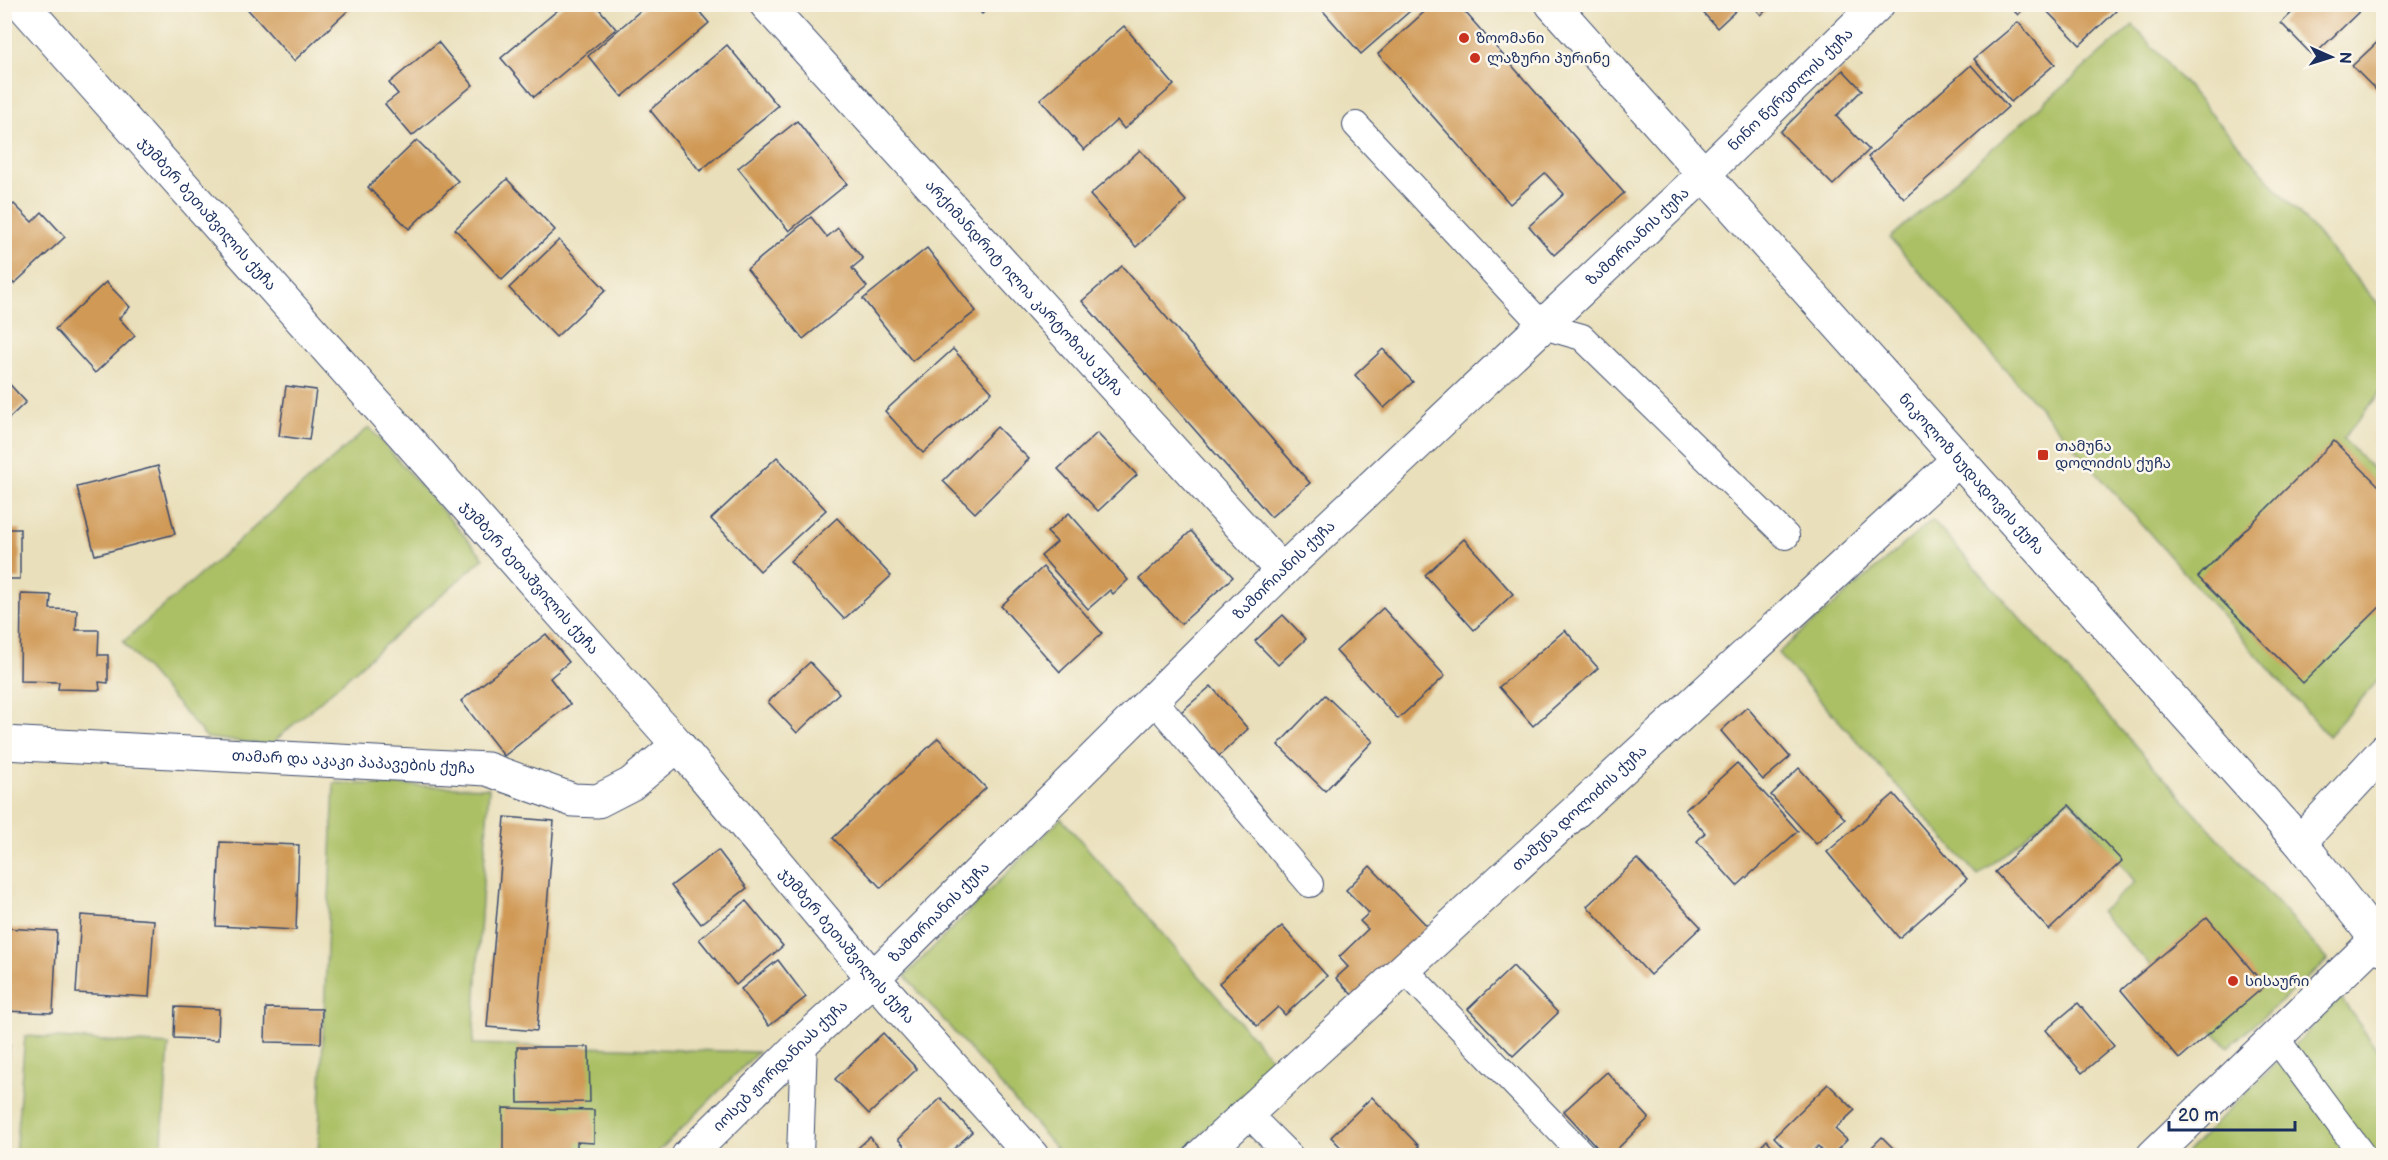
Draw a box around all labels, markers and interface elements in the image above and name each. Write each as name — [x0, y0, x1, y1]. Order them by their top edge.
street label: ნინო წერეთლის ქუჩა — [1724, 25, 1857, 155]
north arrow — [2301, 27, 2361, 87]
place label: ზოომანი — [1476, 29, 1544, 48]
marker: ზოომანი — [1457, 31, 1471, 45]
place label: ლაზური პურინე — [1487, 49, 1610, 68]
marker: ლაზური პურინე — [1468, 51, 1482, 65]
text: N — [2335, 51, 2354, 64]
street label: ჯუმბერ ბეთაშვილის ქუჩა — [134, 133, 280, 295]
street label: არქიმანდრიტ ილია კარტოზიას ქუჩა — [921, 176, 1127, 400]
street label: ზამთრიანის ქუჩა — [1582, 184, 1693, 290]
street label: ნიკოლოზ ხუდადოვის ქუჩა — [1894, 390, 2048, 559]
place label: თამუნა დოლიძის ქუჩა — [2055, 437, 2171, 473]
marker: თამუნა დოლიძის ქუჩა — [2036, 448, 2050, 462]
street label: ჯუმბერ ბეთაშვილის ქუჩა — [456, 497, 602, 659]
street label: ზამთრიანის ქუჩა — [1229, 517, 1340, 624]
street label: თამუნა დოლიძის ქუჩა — [1508, 742, 1651, 875]
street label: თამარ და აკაკი პაპავების ქუჩა — [231, 746, 476, 778]
street label: ზამთრიანის ქუჩა — [885, 858, 994, 967]
street label: ჯუმბერ ბეთაშვილის ქუჩა — [775, 864, 918, 1028]
place label: სისაური — [2245, 972, 2309, 991]
marker: სისაური — [2226, 974, 2240, 988]
street label: იოსებ ჟორდანიას ქუჩა — [709, 997, 852, 1136]
scale bar — [2169, 1094, 2295, 1132]
text: 20 m — [2178, 1105, 2219, 1126]

